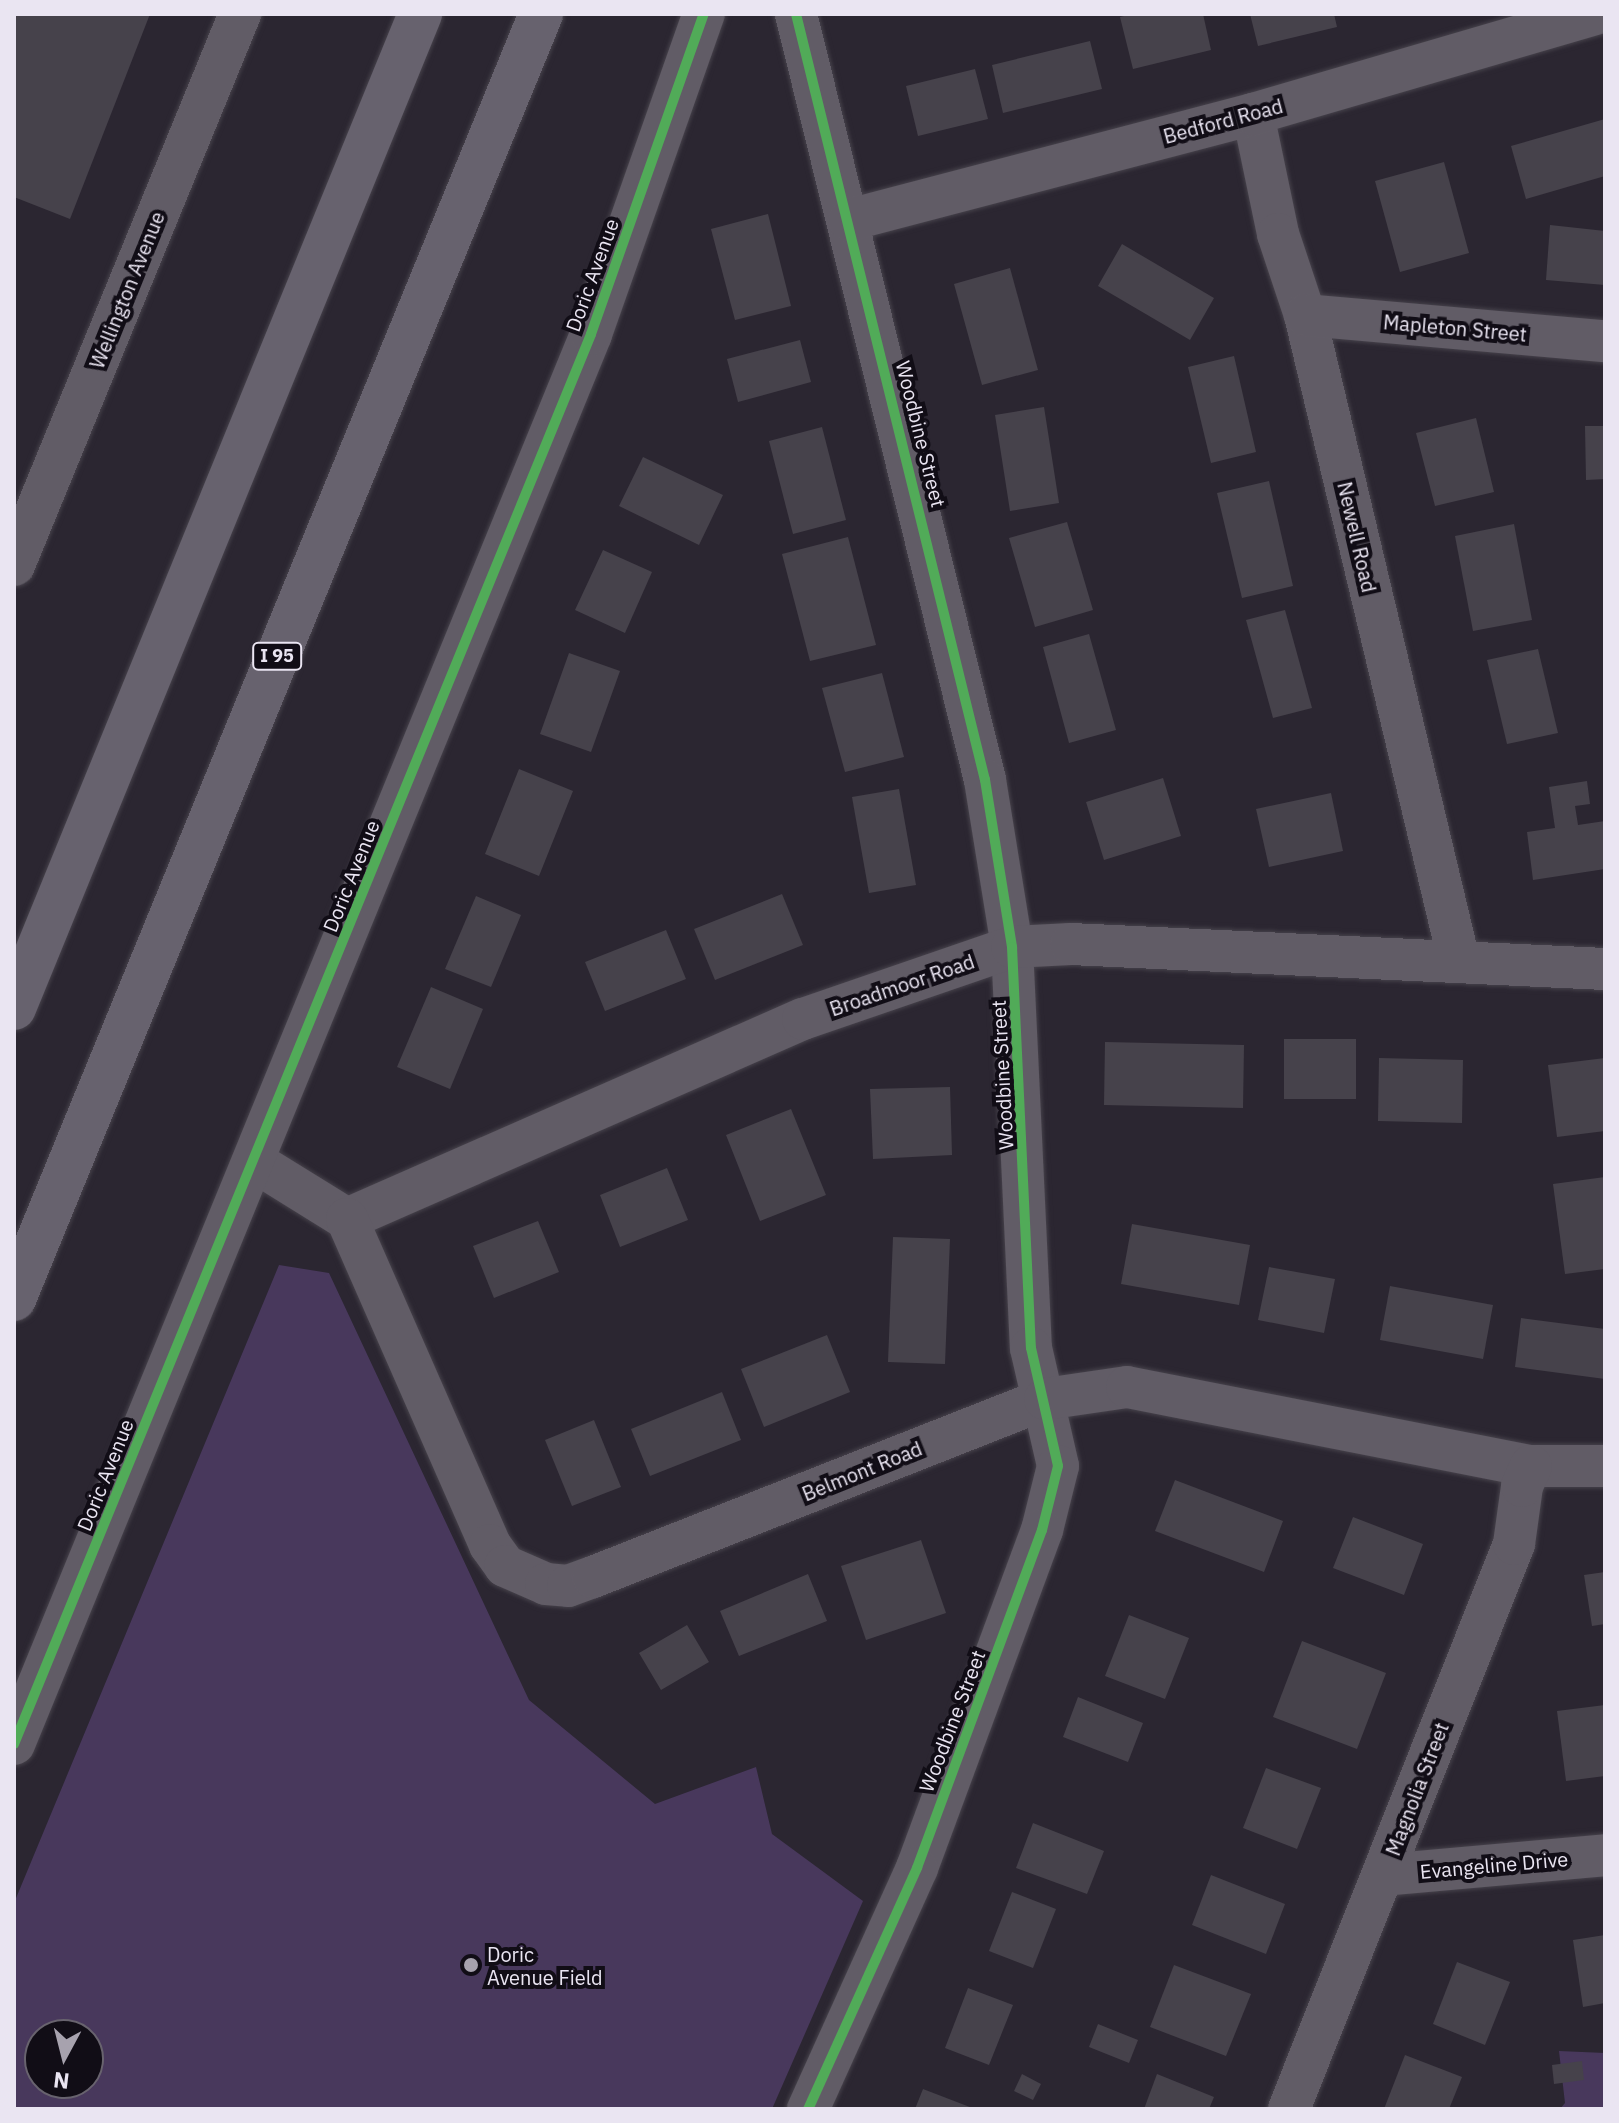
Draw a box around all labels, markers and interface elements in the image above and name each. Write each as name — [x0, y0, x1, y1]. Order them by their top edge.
street label: Bedford Road — [1161, 94, 1285, 148]
street label: Wellington Avenue — [85, 208, 169, 372]
street label: Doric Avenue — [560, 215, 624, 335]
street label: Mapleton Street — [1382, 310, 1528, 346]
street label: Woodbine Street — [891, 358, 951, 510]
street label: Newell Road — [1333, 479, 1381, 595]
road number: I 95 — [251, 642, 303, 670]
street label: Doric Avenue — [318, 817, 384, 935]
street label: Broadmoor Road — [826, 949, 978, 1021]
street label: Woodbine Street — [986, 999, 1018, 1151]
street label: Doric Avenue — [72, 1416, 138, 1534]
street label: Belmont Road — [799, 1436, 925, 1506]
street label: Woodbine Street — [914, 1647, 990, 1795]
street label: Magnolia Street — [1381, 1719, 1453, 1859]
street label: Evangeline Drive — [1419, 1847, 1569, 1883]
place label: Doric Avenue Field — [487, 1942, 603, 1989]
marker: Doric Avenue Field — [462, 1956, 480, 1974]
north arrow — [24, 2019, 104, 2099]
text: N — [52, 2066, 71, 2097]

